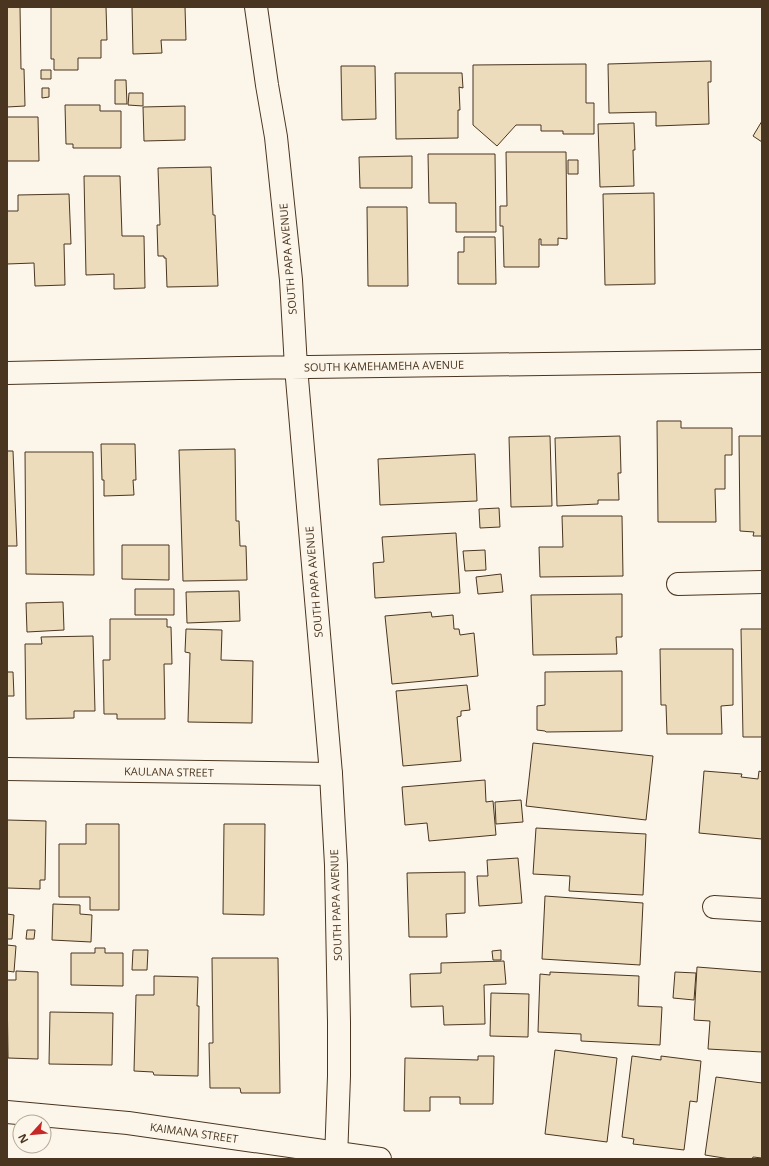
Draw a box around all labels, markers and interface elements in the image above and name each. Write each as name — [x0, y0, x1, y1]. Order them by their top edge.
street label: SOUTH PAPA AVENUE — [275, 203, 300, 315]
street label: SOUTH KAMEHAMEHA AVENUE — [304, 357, 464, 374]
street label: SOUTH PAPA AVENUE — [301, 526, 326, 638]
street label: KAULANA STREET — [124, 763, 214, 780]
street label: SOUTH PAPA AVENUE — [326, 849, 345, 961]
north arrow — [12, 1114, 52, 1154]
street label: KAIMANA STREET — [149, 1119, 239, 1146]
text: N — [14, 1131, 31, 1146]

